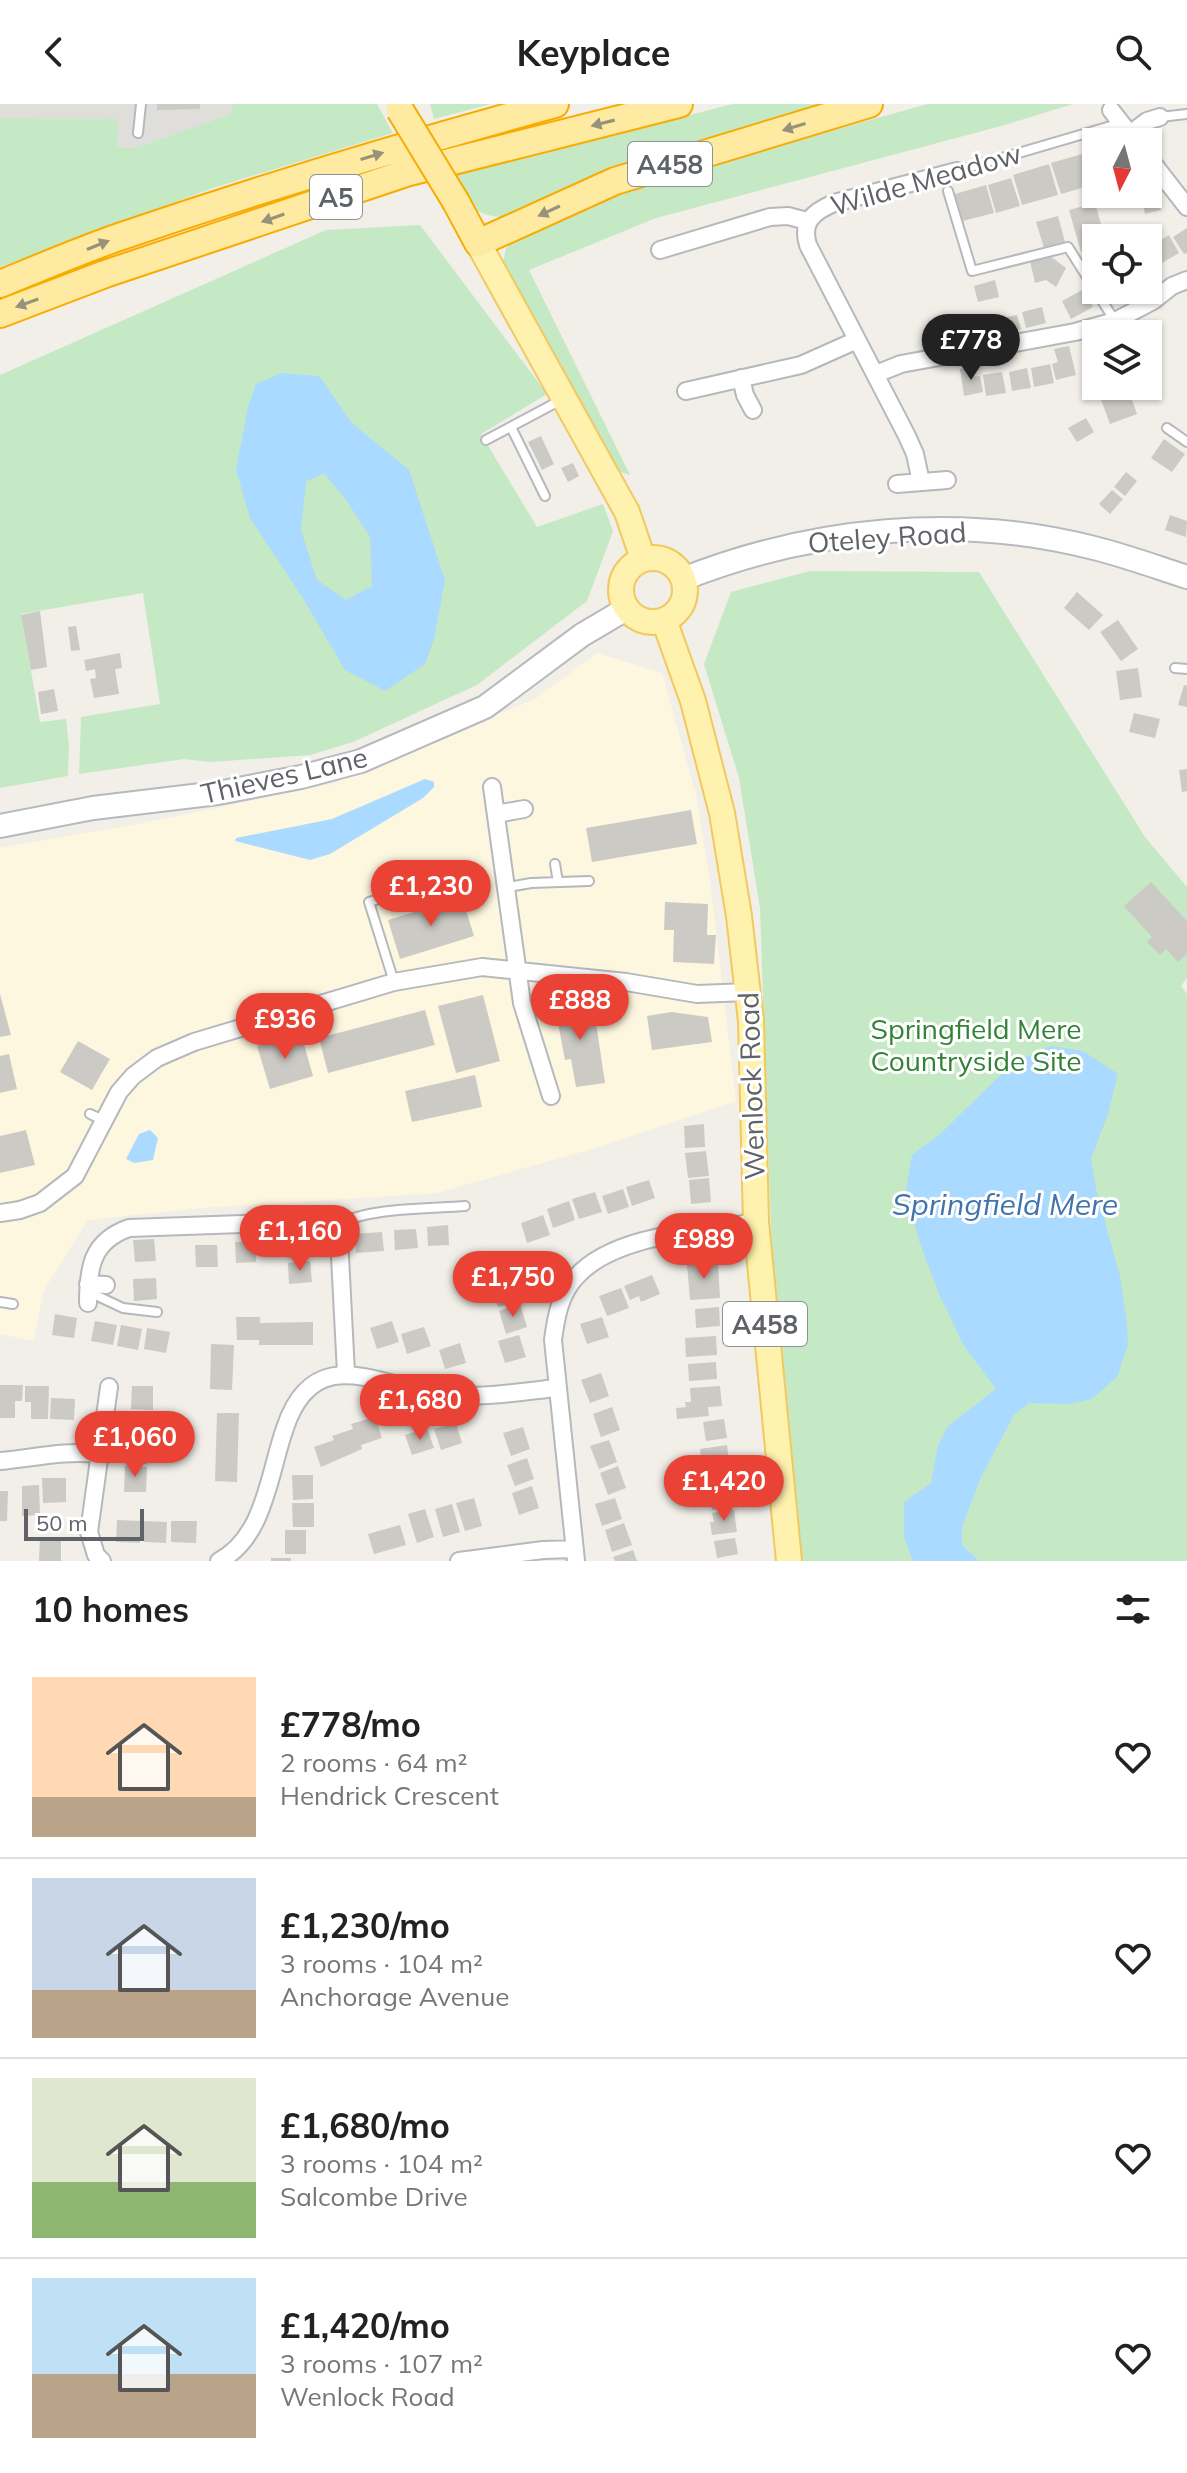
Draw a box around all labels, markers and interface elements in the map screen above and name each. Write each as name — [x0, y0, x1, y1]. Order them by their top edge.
icon: back — [32, 30, 76, 74]
text: Keyplace — [516, 30, 671, 75]
icon: search — [1111, 30, 1155, 74]
one-way arrow — [591, 118, 616, 130]
one-way arrow — [782, 121, 806, 133]
north arrow — [1082, 128, 1162, 208]
map controls — [1082, 128, 1162, 400]
street label: Wilde Meadow — [827, 135, 1025, 223]
road number: A458 — [628, 142, 712, 186]
one-way arrow — [361, 149, 385, 162]
road number: A5 — [310, 175, 362, 219]
one-way arrow — [537, 204, 560, 218]
one-way arrow — [261, 212, 285, 224]
button: locate — [1082, 224, 1162, 304]
one-way arrow — [87, 238, 111, 251]
one-way arrow — [15, 297, 39, 310]
pin: £778 — [924, 314, 1018, 382]
button: layers — [1082, 320, 1162, 400]
text: £778 — [940, 323, 1002, 356]
street label: Oteley Road — [806, 514, 968, 560]
street label: Thieves Lane — [197, 739, 371, 811]
pin: £1,230 — [366, 860, 496, 928]
text: £1,230 — [389, 869, 473, 902]
pin: £888 — [533, 974, 627, 1042]
text: £888 — [549, 983, 611, 1016]
street label: Wenlock Road — [730, 991, 772, 1181]
pin: £936 — [238, 993, 332, 1061]
text: £936 — [254, 1002, 316, 1035]
park label: Springfield Mere Countryside Site — [870, 1011, 1082, 1078]
water label: Springfield Mere — [892, 1185, 1118, 1223]
pin: £1,160 — [235, 1205, 365, 1273]
pin: £989 — [657, 1213, 751, 1281]
text: £1,160 — [258, 1214, 342, 1247]
text: £989 — [673, 1222, 735, 1255]
pin: £1,750 — [448, 1251, 578, 1319]
text: £1,750 — [471, 1260, 555, 1293]
road number: A458 — [723, 1302, 807, 1346]
pin: £1,680 — [355, 1374, 485, 1442]
text: £1,680 — [378, 1383, 462, 1416]
pin: £1,060 — [70, 1411, 200, 1479]
text: £1,060 — [93, 1420, 177, 1453]
pin: £1,420 — [659, 1455, 789, 1523]
text: £1,420 — [682, 1464, 766, 1497]
scale bar — [24, 1505, 144, 1541]
text: 50 m — [36, 1509, 87, 1537]
icon: filters — [1111, 1587, 1155, 1631]
text: 10 homes — [32, 1588, 189, 1631]
text: £778/mo — [280, 1703, 421, 1746]
icon: home — [96, 1709, 192, 1805]
icon: heart — [1111, 1735, 1155, 1779]
text: 2 rooms · 64 m² — [280, 1746, 467, 1779]
text: Hendrick Crescent — [280, 1779, 499, 1812]
text: £1,230/mo — [280, 1904, 450, 1947]
icon: home — [96, 1910, 192, 2006]
icon: heart — [1111, 1936, 1155, 1980]
text: 3 rooms · 104 m² — [280, 1947, 483, 1980]
text: Anchorage Avenue — [280, 1980, 509, 2013]
text: £1,680/mo — [280, 2104, 450, 2147]
icon: home — [96, 2110, 192, 2206]
icon: heart — [1111, 2136, 1155, 2180]
text: 3 rooms · 104 m² — [280, 2147, 483, 2180]
text: Salcombe Drive — [280, 2180, 468, 2213]
text: £1,420/mo — [280, 2304, 450, 2347]
icon: home — [96, 2310, 192, 2406]
icon: heart — [1111, 2336, 1155, 2380]
text: 3 rooms · 107 m² — [280, 2347, 483, 2380]
text: Wenlock Road — [280, 2380, 455, 2413]

